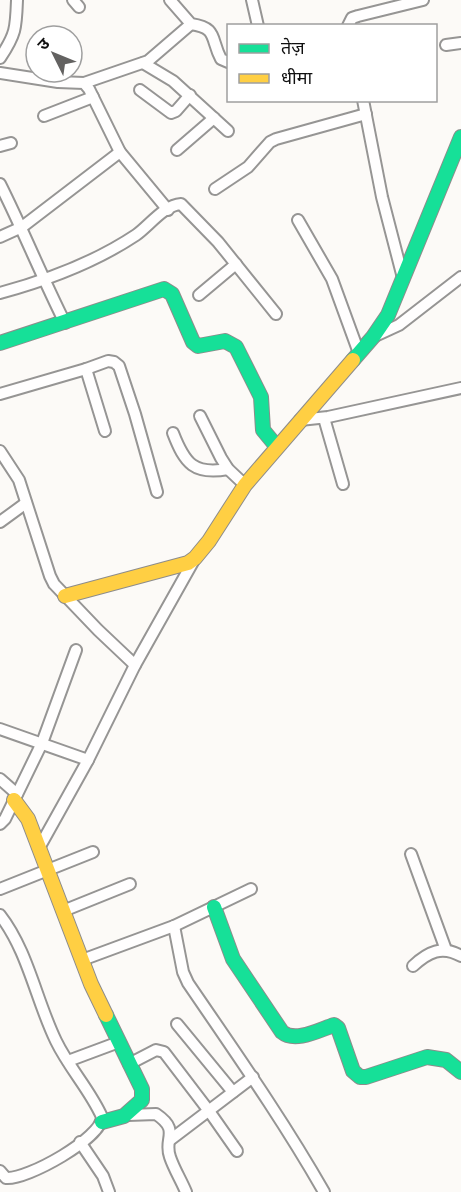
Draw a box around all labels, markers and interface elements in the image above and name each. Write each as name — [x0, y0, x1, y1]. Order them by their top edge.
north arrow — [24, 24, 84, 84]
legend — [227, 24, 437, 102]
text: उ — [32, 32, 55, 55]
text: तेज़ — [281, 35, 305, 59]
text: धीमा — [281, 65, 312, 89]

